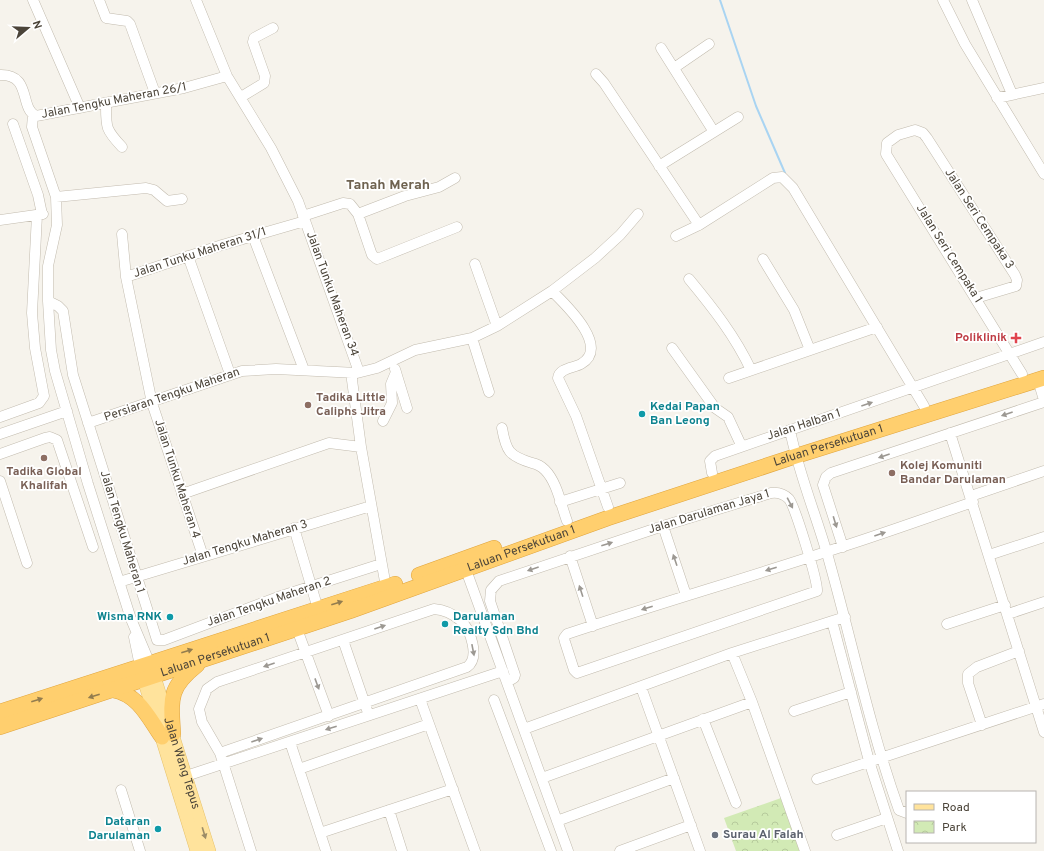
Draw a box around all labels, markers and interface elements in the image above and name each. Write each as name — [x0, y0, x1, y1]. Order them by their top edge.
north arrow — [8, 8, 48, 48]
text: N — [29, 19, 44, 31]
street label: Jalan Tengku Maheran 26/1 — [40, 79, 188, 123]
street label: Jalan Seri Cempaka 3 — [941, 166, 1017, 272]
district label: Tanah Merah — [346, 177, 430, 194]
street label: Jalan Seri Cempaka 1 — [912, 202, 986, 306]
street label: Jalan Tunku Maheran 31/1 — [131, 224, 269, 282]
street label: Jalan Tunku Maheran 34 — [302, 229, 362, 359]
place label: Poliklinik — [955, 330, 1007, 346]
marker: Poliklinik — [1010, 332, 1022, 344]
street label: Persiaran Tengku Maheran — [102, 364, 242, 426]
place label: Tadika Little Caliphs Jitra — [316, 390, 386, 420]
place label: Kedai Papan Ban Leong — [650, 399, 720, 429]
marker: Tadika Little Caliphs Jitra — [303, 400, 313, 410]
one-way arrow — [861, 401, 873, 407]
street label: Jalan Halban 1 — [765, 405, 843, 445]
marker: Kedai Papan Ban Leong — [637, 409, 647, 419]
one-way arrow — [1001, 411, 1013, 417]
street label: Jalan Tunku Maheran 4 — [150, 417, 204, 541]
street label: Laluan Persekutuan 1 — [772, 421, 885, 471]
marker: Tadika Global Khalifah — [39, 453, 49, 463]
one-way arrow — [877, 453, 889, 459]
place label: Kolej Komuniti Bandar Darulaman — [900, 458, 1006, 488]
place label: Tadika Global Khalifah — [6, 464, 82, 494]
marker: Kolej Komuniti Bandar Darulaman — [887, 468, 897, 478]
street label: Jalan Tengku Maheran 1 — [96, 469, 148, 595]
street label: Jalan Darulaman Jaya 1 — [646, 486, 772, 538]
one-way arrow — [787, 497, 793, 509]
street label: Jalan Tengku Maheran 3 — [180, 516, 310, 570]
one-way arrow — [832, 516, 838, 528]
street label: Laluan Persekutuan 1 — [465, 522, 578, 576]
one-way arrow — [874, 531, 886, 537]
one-way arrow — [602, 541, 614, 547]
one-way arrow — [671, 554, 677, 566]
one-way arrow — [527, 566, 539, 572]
one-way arrow — [765, 566, 777, 572]
street label: Jalan Tengku Maheran 2 — [205, 573, 333, 631]
one-way arrow — [578, 585, 584, 597]
one-way arrow — [331, 600, 343, 606]
one-way arrow — [641, 605, 653, 611]
place label: Wisma RNK — [97, 609, 162, 625]
place label: Darulaman Realty Sdn Bhd — [453, 609, 539, 639]
marker: Wisma RNK — [165, 612, 175, 622]
marker: Darulaman Realty Sdn Bhd — [440, 619, 450, 629]
one-way arrow — [375, 624, 387, 630]
street label: Laluan Persekutuan 1 — [159, 630, 272, 681]
one-way arrow — [470, 644, 476, 656]
one-way arrow — [181, 648, 193, 654]
one-way arrow — [262, 662, 274, 668]
one-way arrow — [315, 679, 321, 691]
one-way arrow — [88, 693, 100, 699]
one-way arrow — [32, 697, 44, 703]
street label: Jalan Wang Tepus — [159, 715, 203, 811]
one-way arrow — [325, 725, 337, 731]
one-way arrow — [251, 737, 263, 743]
legend — [906, 791, 1036, 843]
text: Road — [942, 800, 970, 816]
place label: Dataran Darulaman — [88, 814, 150, 844]
text: Park — [942, 820, 967, 836]
marker: Dataran Darulaman — [153, 824, 163, 834]
one-way arrow — [201, 827, 207, 839]
place label: Surau Al Falah — [723, 827, 804, 843]
marker: Surau Al Falah — [710, 830, 720, 840]

